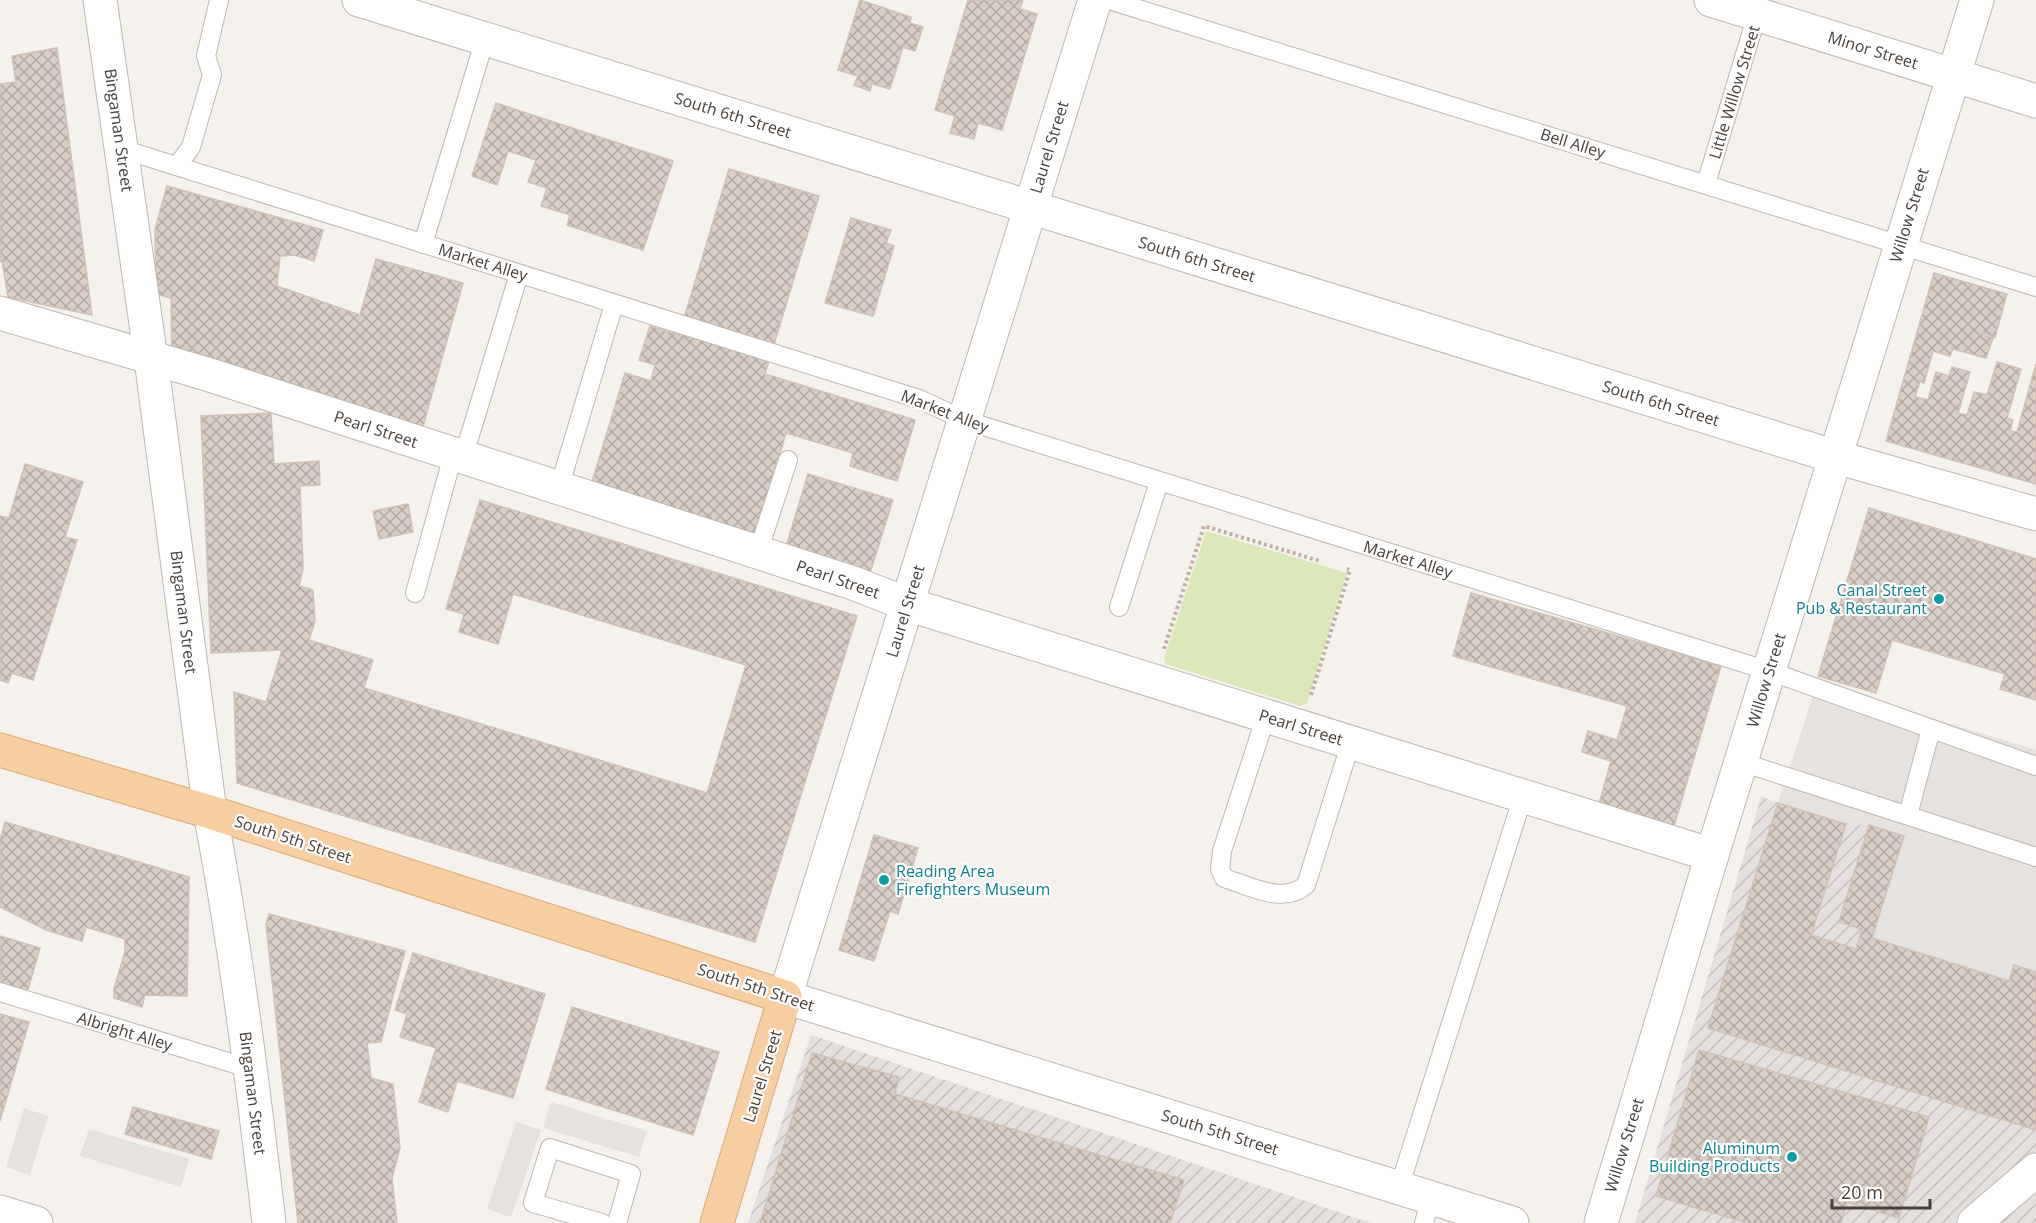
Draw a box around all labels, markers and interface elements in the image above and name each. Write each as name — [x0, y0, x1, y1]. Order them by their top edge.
street label: Little Willow Street — [1703, 22, 1765, 162]
street label: Minor Street — [1825, 26, 1921, 74]
street label: Bingaman Street — [99, 67, 139, 193]
street label: South 6th Street — [672, 87, 795, 143]
street label: Laurel Street — [1025, 98, 1074, 196]
street label: Bell Alley — [1538, 123, 1609, 164]
street label: Willow Street — [1884, 165, 1934, 265]
street label: South 6th Street — [1136, 231, 1259, 287]
street label: Market Alley — [436, 238, 531, 286]
street label: South 6th Street — [1600, 375, 1723, 431]
street label: Market Alley — [898, 384, 993, 438]
street label: Pearl Street — [331, 405, 421, 453]
street label: Market Alley — [1361, 535, 1456, 583]
street label: Bingaman Street — [166, 549, 203, 675]
street label: Pearl Street — [793, 554, 883, 604]
street label: Laurel Street — [881, 562, 930, 660]
place label: Canal Street Pub & Restaurant — [1796, 579, 1927, 619]
marker: Canal Street Pub & Restaurant — [1932, 592, 1946, 606]
street label: Willow Street — [1741, 630, 1791, 730]
street label: Pearl Street — [1256, 704, 1346, 750]
street label: South 5th Street — [232, 810, 354, 868]
place label: Reading Area Firefighters Museum — [896, 860, 1050, 900]
marker: Reading Area Firefighters Museum — [877, 873, 891, 887]
street label: South 5th Street — [695, 958, 817, 1016]
street label: Albright Alley — [75, 1006, 176, 1056]
street label: Laurel Street — [738, 1027, 787, 1125]
street label: Bingaman Street — [235, 1030, 272, 1156]
street label: Willow Street — [1599, 1095, 1649, 1195]
street label: South 5th Street — [1159, 1104, 1282, 1160]
place label: Aluminum Building Products — [1649, 1137, 1780, 1177]
marker: Aluminum Building Products — [1785, 1150, 1799, 1164]
scale bar — [1832, 1172, 1930, 1210]
text: 20 m — [1841, 1180, 1883, 1204]

